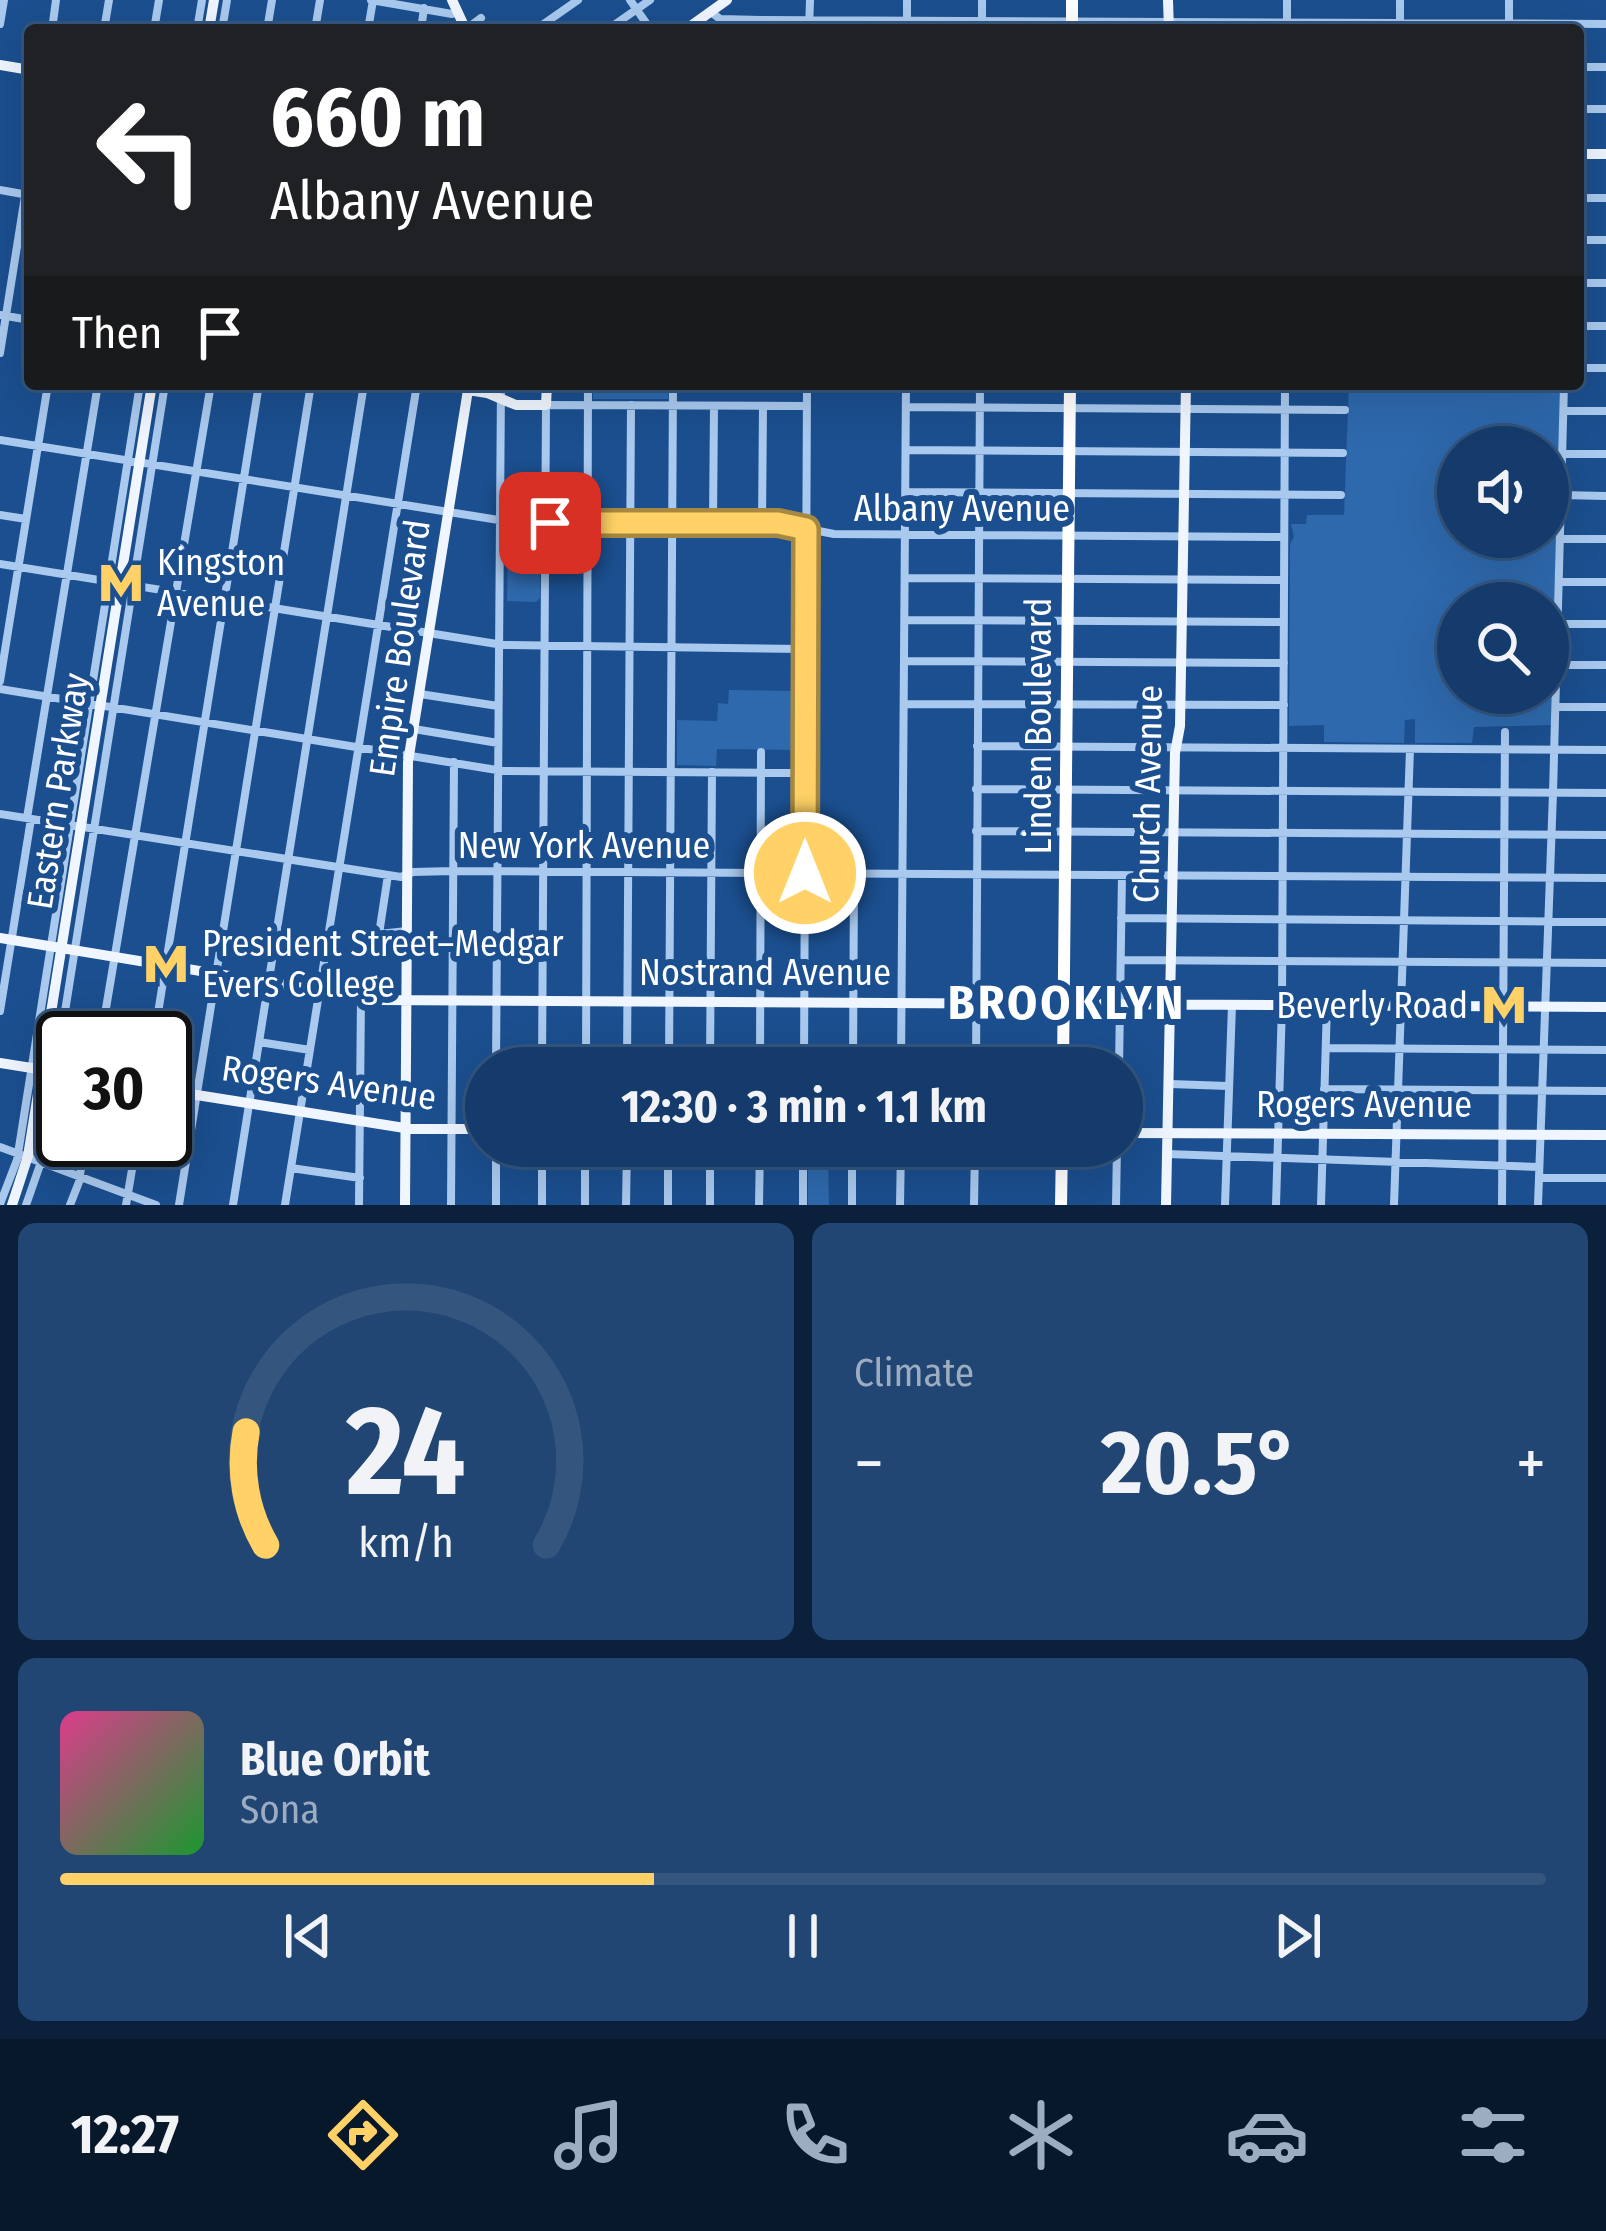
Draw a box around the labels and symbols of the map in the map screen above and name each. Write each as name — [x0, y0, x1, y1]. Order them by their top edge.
pin — [499, 472, 601, 574]
street label: Albany Avenue — [854, 487, 1070, 531]
street label: Empire Boulevard — [360, 517, 440, 779]
place label: Kingston Avenue — [157, 541, 285, 626]
metro station icon: Kingston Avenue — [96, 558, 146, 608]
street label: Linden Boulevard — [1017, 598, 1061, 854]
street label: Eastern Parkway — [18, 670, 98, 912]
street label: Church Avenue — [1124, 684, 1172, 904]
position arrow — [742, 810, 868, 936]
street label: New York Avenue — [458, 824, 710, 868]
place label: President Street–Medgar Evers College — [202, 922, 564, 1007]
metro station icon: President Street–Medgar Evers College — [141, 939, 191, 989]
street label: Nostrand Avenue — [639, 951, 891, 995]
district label: BROOKLYN — [948, 974, 1186, 1032]
metro station icon: Beverly Road — [1479, 980, 1529, 1030]
place label: Beverly Road — [1276, 984, 1468, 1028]
speed limit sign: 30 — [36, 1011, 192, 1167]
street label: Rogers Avenue — [219, 1046, 439, 1120]
street label: Rogers Avenue — [1256, 1083, 1472, 1127]

